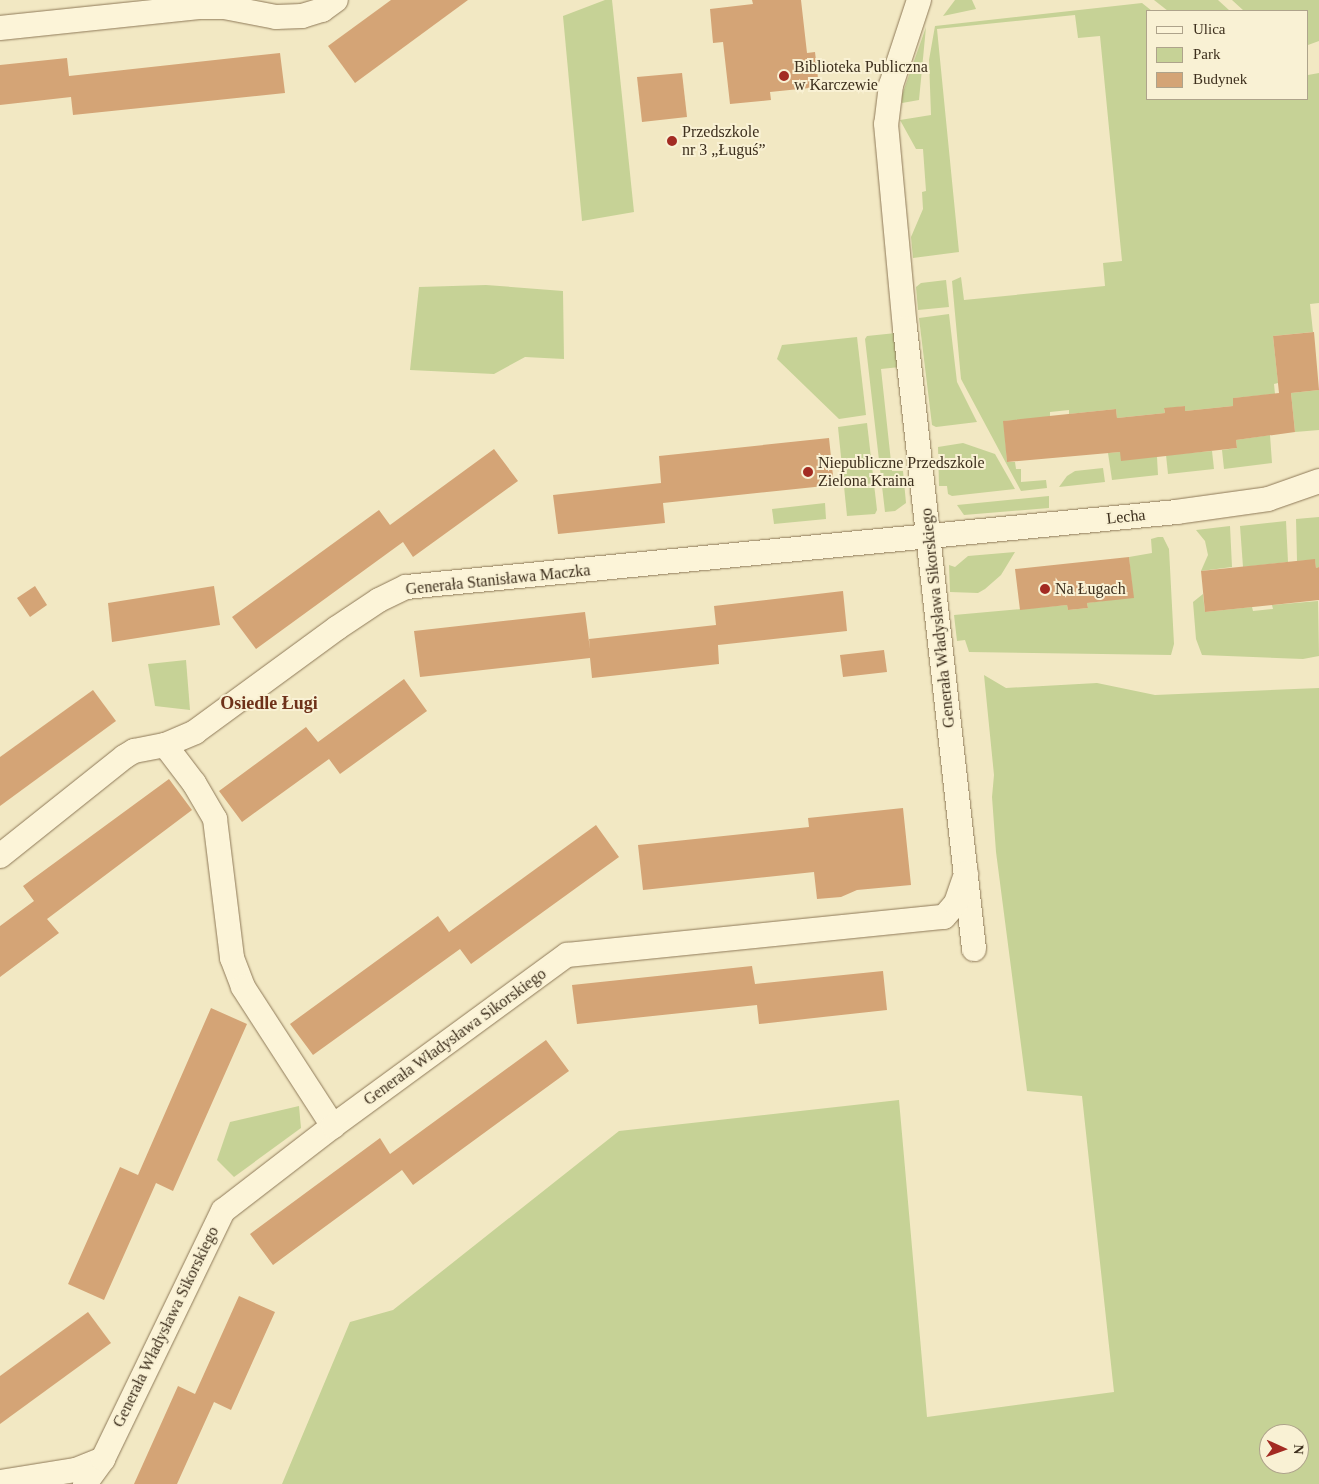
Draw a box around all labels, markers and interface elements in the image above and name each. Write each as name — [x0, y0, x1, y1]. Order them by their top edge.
legend — [1146, 10, 1309, 100]
text: Ulica — [1193, 21, 1225, 37]
text: Park — [1193, 46, 1221, 62]
place label: Biblioteka Publiczna w Karczewie — [794, 57, 928, 95]
marker: Biblioteka Publiczna w Karczewie — [778, 70, 790, 82]
text: Budynek — [1193, 71, 1247, 87]
place label: Przedszkole nr 3 „Ługuś” — [682, 122, 766, 160]
marker: Przedszkole nr 3 „Ługuś” — [666, 135, 678, 147]
place label: Niepubliczne Przedszkole Zielona Kraina — [818, 453, 985, 491]
marker: Niepubliczne Przedszkole Zielona Kraina — [802, 466, 814, 478]
street label: Lecha — [1106, 505, 1146, 529]
street label: Generała Władysława Sikorskiego — [917, 507, 959, 729]
street label: Generała Stanisława Maczka — [405, 561, 591, 599]
place label: Na Ługach — [1055, 579, 1126, 599]
marker: Na Ługach — [1039, 583, 1051, 595]
district label: Osiedle Ługi — [220, 692, 318, 714]
street label: Generała Władysława Sikorskiego — [360, 964, 550, 1110]
street label: Generała Władysława Sikorskiego — [109, 1223, 223, 1431]
north arrow — [1259, 1424, 1309, 1474]
text: N — [1291, 1444, 1306, 1455]

